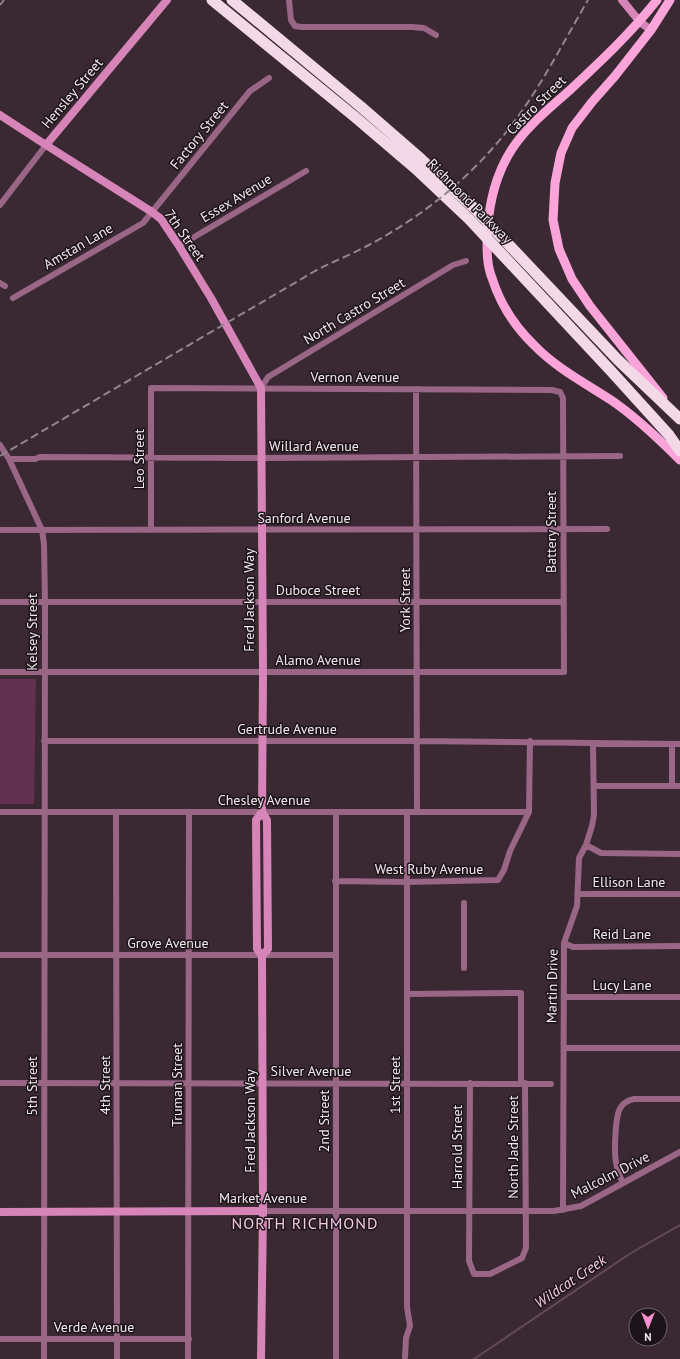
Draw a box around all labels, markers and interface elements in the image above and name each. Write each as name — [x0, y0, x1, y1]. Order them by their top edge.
street label: Hensley Street — [37, 54, 107, 132]
street label: Castro Street — [502, 71, 570, 139]
street label: Factory Street — [166, 97, 232, 173]
street label: Richmond Parkway — [424, 155, 517, 248]
street label: Essex Avenue — [197, 170, 275, 226]
street label: 7th Street — [161, 206, 209, 265]
street label: Amstan Lane — [40, 219, 116, 273]
street label: North Castro Street — [300, 273, 408, 348]
street label: Vernon Avenue — [310, 368, 399, 386]
street label: Leo Street — [130, 429, 148, 489]
street label: Willard Avenue — [269, 437, 359, 455]
street label: Battery Street — [542, 491, 560, 573]
street label: Sanford Avenue — [257, 509, 351, 527]
street label: Fred Jackson Way — [240, 548, 258, 652]
street label: York Street — [396, 567, 414, 632]
street label: Duboce Street — [276, 581, 360, 599]
street label: Kelsey Street — [23, 593, 41, 671]
street label: Alamo Avenue — [275, 651, 361, 669]
street label: Gertrude Avenue — [237, 720, 337, 738]
street label: Chesley Avenue — [218, 791, 310, 809]
street label: West Ruby Avenue — [375, 860, 483, 878]
street label: Ellison Lane — [593, 873, 665, 891]
street label: Reid Lane — [593, 925, 651, 943]
street label: Grove Avenue — [127, 934, 209, 952]
street label: Martin Drive — [542, 949, 562, 1023]
street label: Lucy Lane — [592, 976, 652, 994]
street label: Truman Street — [168, 1043, 186, 1127]
street label: 4th Street — [96, 1055, 114, 1115]
street label: 5th Street — [23, 1056, 41, 1116]
street label: 1st Street — [386, 1056, 404, 1114]
street label: Silver Avenue — [271, 1062, 351, 1080]
street label: Fred Jackson Way — [241, 1069, 259, 1173]
street label: 2nd Street — [315, 1090, 333, 1152]
street label: North Jade Street — [504, 1095, 522, 1199]
street label: Harrold Street — [448, 1105, 466, 1189]
street label: Malcolm Drive — [568, 1147, 652, 1203]
street label: Market Avenue — [219, 1189, 307, 1207]
district label: NORTH RICHMOND — [231, 1213, 379, 1233]
water label: Wildcat Creek — [530, 1249, 611, 1312]
north arrow — [628, 1307, 668, 1347]
street label: Verde Avenue — [53, 1318, 134, 1336]
text: N — [644, 1330, 652, 1344]

